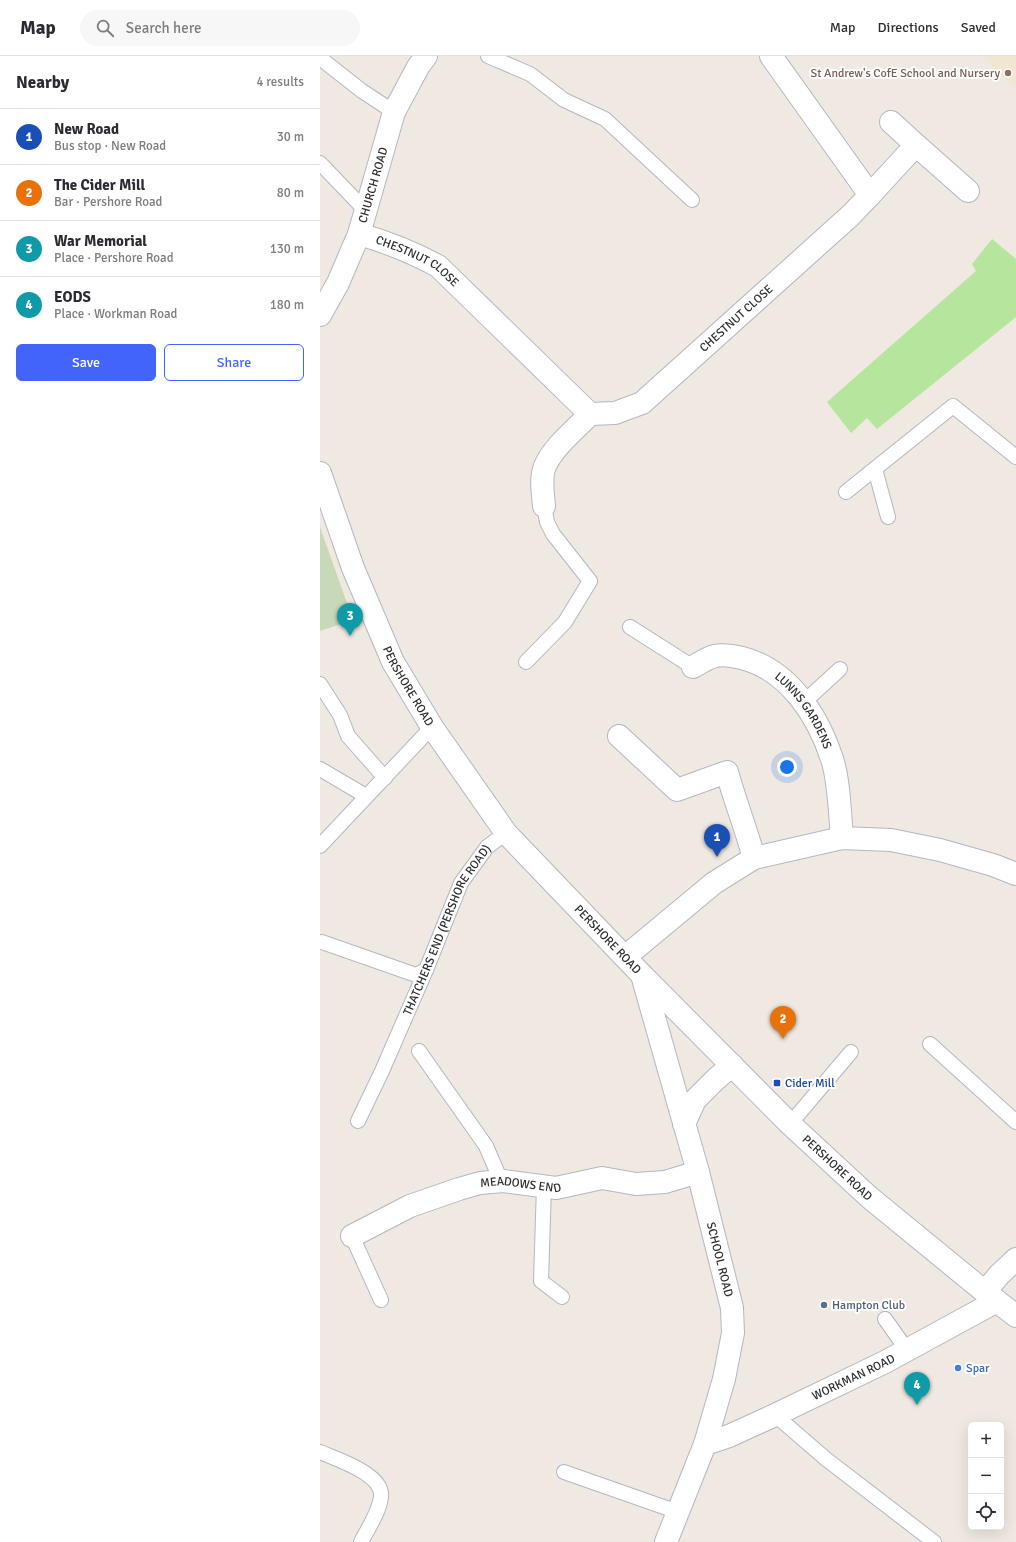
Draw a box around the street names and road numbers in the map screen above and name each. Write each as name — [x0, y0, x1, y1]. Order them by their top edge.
street label: CHURCH ROAD — [355, 145, 391, 225]
street label: CHESTNUT CLOSE — [374, 232, 462, 290]
street label: CHESTNUT CLOSE — [696, 281, 776, 355]
street label: PERSHORE ROAD — [380, 644, 437, 729]
street label: LUNNS GARDENS — [772, 669, 835, 751]
street label: THATCHERS END (PERSHORE ROAD) — [400, 842, 494, 1018]
street label: PERSHORE ROAD — [571, 902, 645, 977]
street label: PERSHORE ROAD — [799, 1132, 876, 1204]
street label: MEADOWS END — [480, 1173, 563, 1196]
street label: SCHOOL ROAD — [703, 1221, 736, 1299]
street label: WORKMAN ROAD — [810, 1350, 898, 1403]

